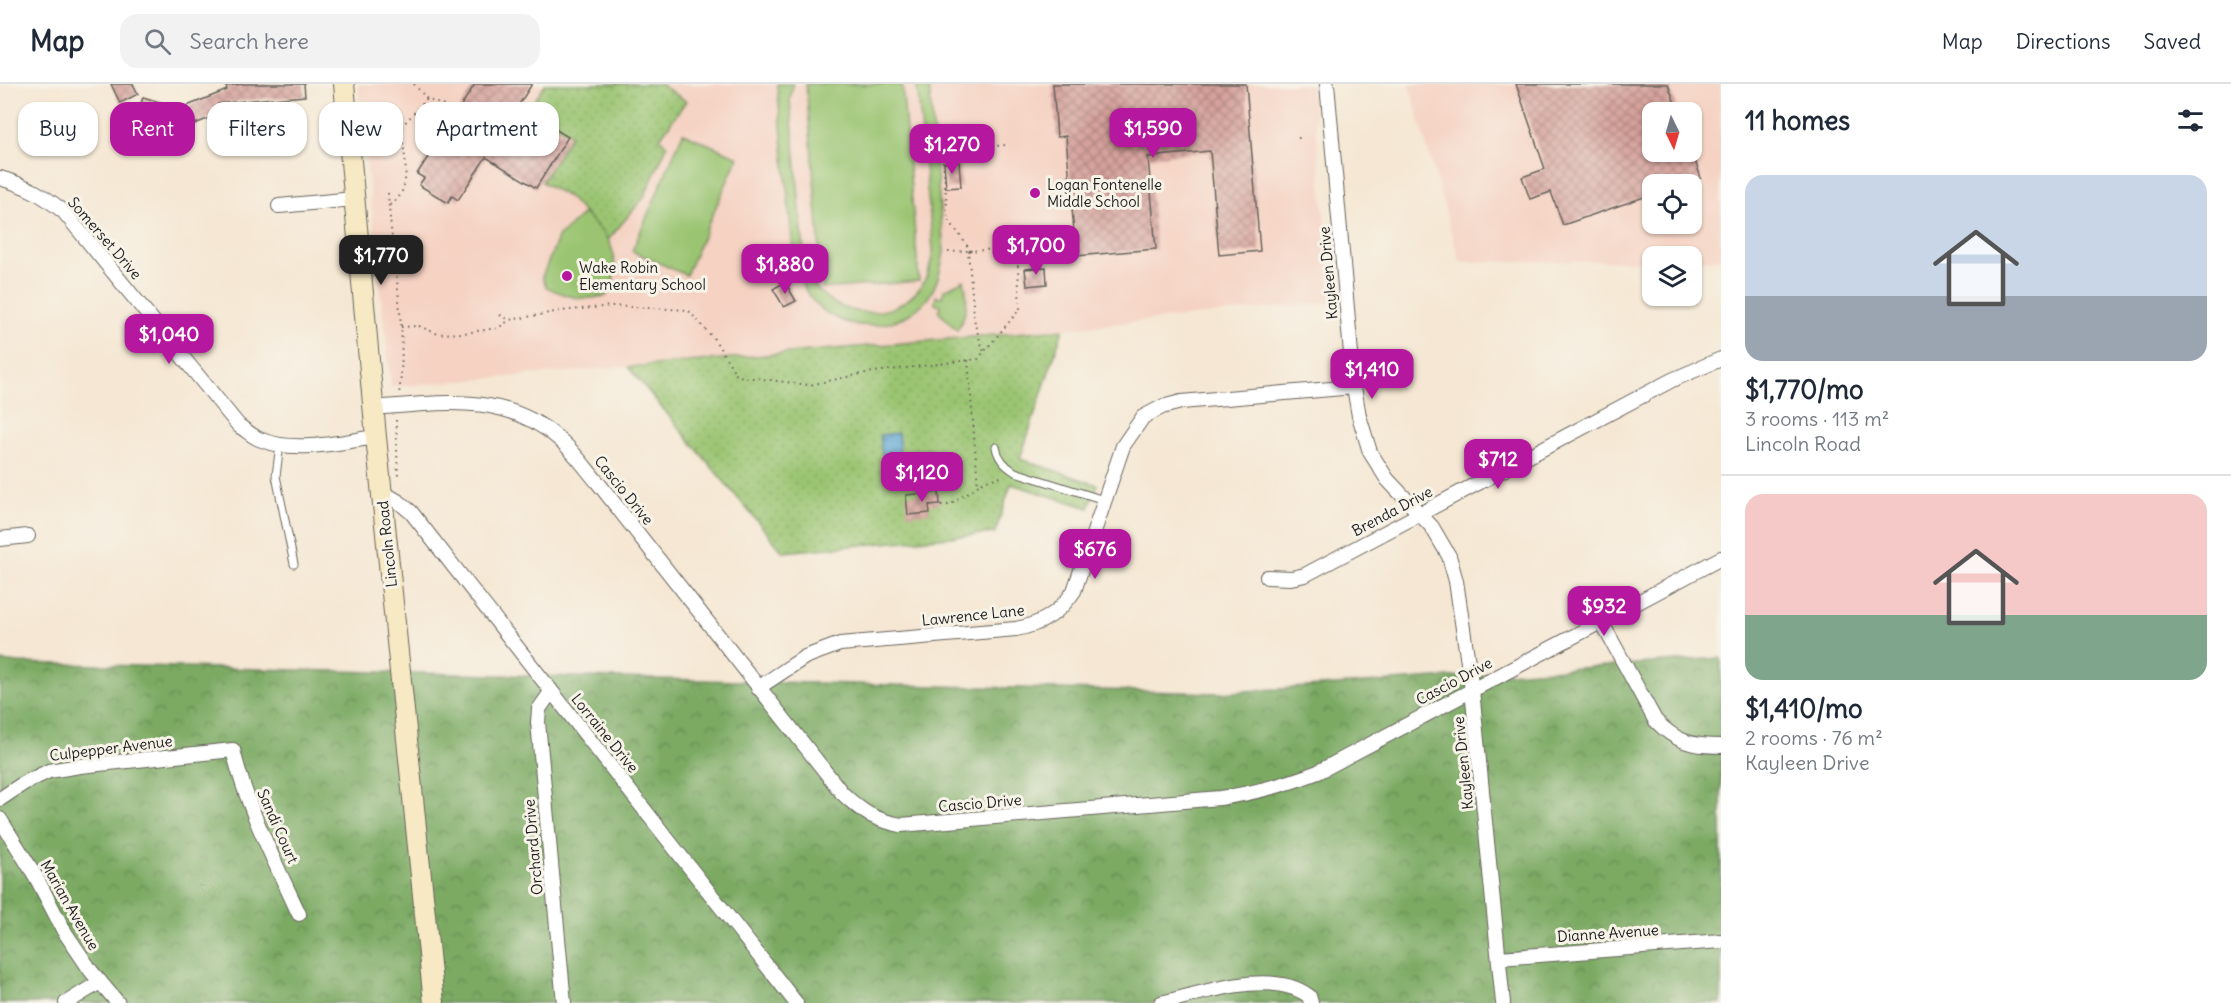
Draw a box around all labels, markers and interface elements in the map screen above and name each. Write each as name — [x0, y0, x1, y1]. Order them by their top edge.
search box — [120, 14, 540, 68]
text: Map — [30, 23, 84, 59]
icon: search — [141, 25, 174, 58]
text: Search here — [189, 27, 309, 55]
text: Map — [1942, 28, 1983, 55]
text: Directions — [2016, 28, 2110, 55]
text: Saved — [2143, 28, 2201, 55]
chip: Buy — [18, 102, 98, 156]
chip: Rent — [110, 102, 195, 156]
chip: Filters — [207, 102, 307, 156]
chip: New — [319, 102, 403, 156]
chip: Apartment — [415, 102, 559, 156]
north arrow — [1642, 102, 1702, 162]
map controls — [1642, 102, 1702, 306]
text: 11 homes — [1745, 104, 1850, 137]
icon: filters — [2174, 104, 2207, 137]
pin: $1,590 — [1104, 108, 1202, 159]
text: $1,590 — [1123, 115, 1183, 140]
pin: $1,270 — [903, 124, 1001, 175]
text: $1,270 — [924, 131, 980, 156]
button: locate — [1642, 174, 1702, 234]
place label: Logan Fontenelle Middle School — [1047, 175, 1162, 211]
marker: Logan Fontenelle Middle School — [1028, 186, 1042, 200]
street label: Somerset Drive — [64, 193, 146, 283]
icon: home — [1922, 214, 2030, 322]
pin: $1,700 — [987, 225, 1085, 276]
street label: Kayleen Drive — [1314, 226, 1342, 320]
text: $1,700 — [1007, 232, 1066, 257]
pin: $1,770 — [332, 235, 430, 286]
text: $1,770 — [353, 242, 409, 267]
pin: $1,880 — [736, 244, 834, 295]
button: layers — [1642, 246, 1702, 306]
text: $1,880 — [755, 251, 815, 276]
place label: Wake Robin Elementary School — [579, 258, 706, 294]
marker: Wake Robin Elementary School — [560, 269, 574, 283]
pin: $1,040 — [120, 314, 218, 365]
text: $1,040 — [139, 321, 199, 346]
pin: $1,410 — [1323, 349, 1421, 400]
text: $1,410 — [1345, 356, 1399, 381]
text: $1,770/mo — [1745, 373, 1864, 406]
text: 3 rooms · 113 m² — [1745, 406, 1889, 431]
text: Lincoln Road — [1745, 431, 1861, 456]
pin: $712 — [1462, 439, 1534, 490]
text: $712 — [1478, 446, 1518, 471]
street label: Cascio Drive — [590, 452, 658, 528]
pin: $1,120 — [873, 452, 971, 503]
text: $1,120 — [895, 459, 949, 484]
street label: Brenda Drive — [1348, 482, 1436, 540]
street label: Lincoln Road — [373, 500, 401, 588]
pin: $676 — [1059, 529, 1131, 580]
icon: home — [1922, 533, 2030, 641]
text: $676 — [1073, 536, 1117, 561]
pin: $932 — [1568, 586, 1640, 637]
text: $932 — [1582, 593, 1626, 618]
street label: Lawrence Lane — [921, 600, 1025, 630]
street label: Cascio Drive — [1413, 653, 1495, 709]
street label: Lorraine Drive — [567, 690, 643, 776]
text: $1,410/mo — [1745, 692, 1863, 725]
street label: Kayleen Drive — [1449, 716, 1477, 810]
text: 2 rooms · 76 m² — [1745, 725, 1883, 750]
street label: Culpepper Avenue — [49, 731, 173, 765]
text: Kayleen Drive — [1745, 750, 1870, 775]
street label: Sandi Court — [253, 786, 303, 866]
street label: Cascio Drive — [938, 790, 1022, 816]
street label: Orchard Drive — [519, 798, 547, 896]
street label: Marian Avenue — [36, 856, 104, 954]
street label: Dianne Avenue — [1557, 920, 1659, 946]

